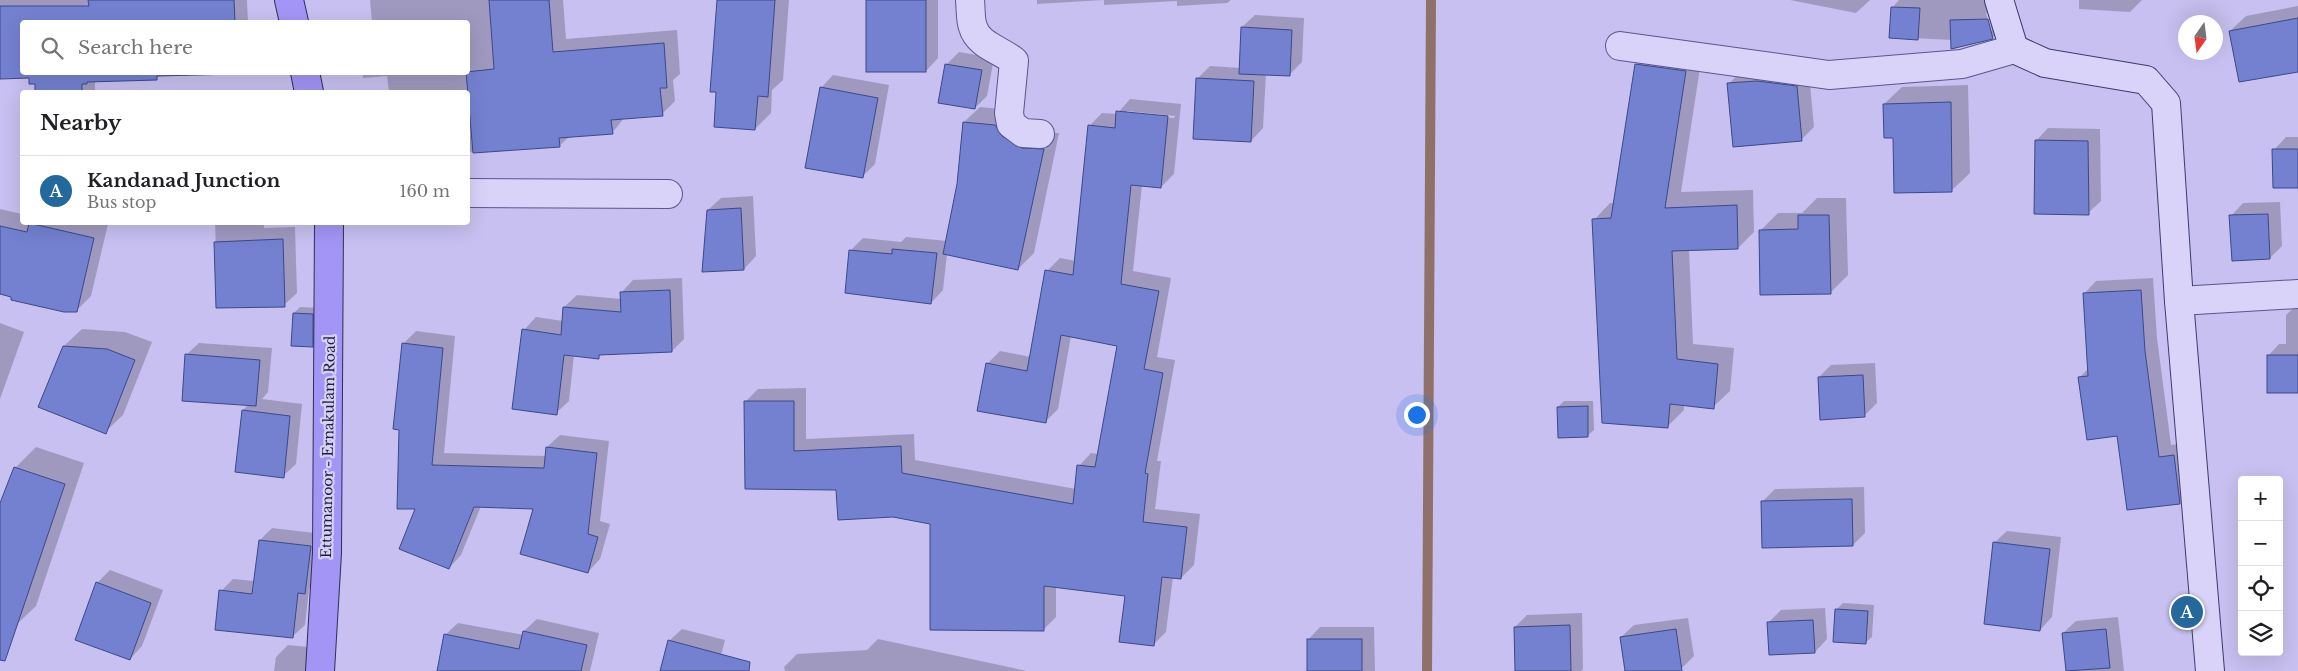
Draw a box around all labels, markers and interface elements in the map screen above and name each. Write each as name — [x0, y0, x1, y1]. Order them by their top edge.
north arrow — [2178, 15, 2223, 60]
search box — [20, 20, 470, 75]
icon: search — [38, 34, 66, 62]
text: Search here — [78, 36, 193, 59]
text: Nearby — [40, 110, 121, 136]
text: Kandanad Junction — [87, 169, 280, 192]
text: A — [50, 181, 62, 201]
text: 160 m — [399, 181, 450, 201]
text: Bus stop — [87, 192, 156, 212]
street label: Ettumanoor - Ernakulam Road — [317, 335, 339, 558]
your location — [1404, 402, 1430, 428]
map controls — [2238, 476, 2283, 656]
button: + — [2238, 476, 2283, 521]
button: − — [2238, 521, 2283, 566]
button: locate — [2238, 566, 2283, 611]
pin: A — [2171, 593, 2203, 631]
button: layers — [2238, 611, 2283, 656]

